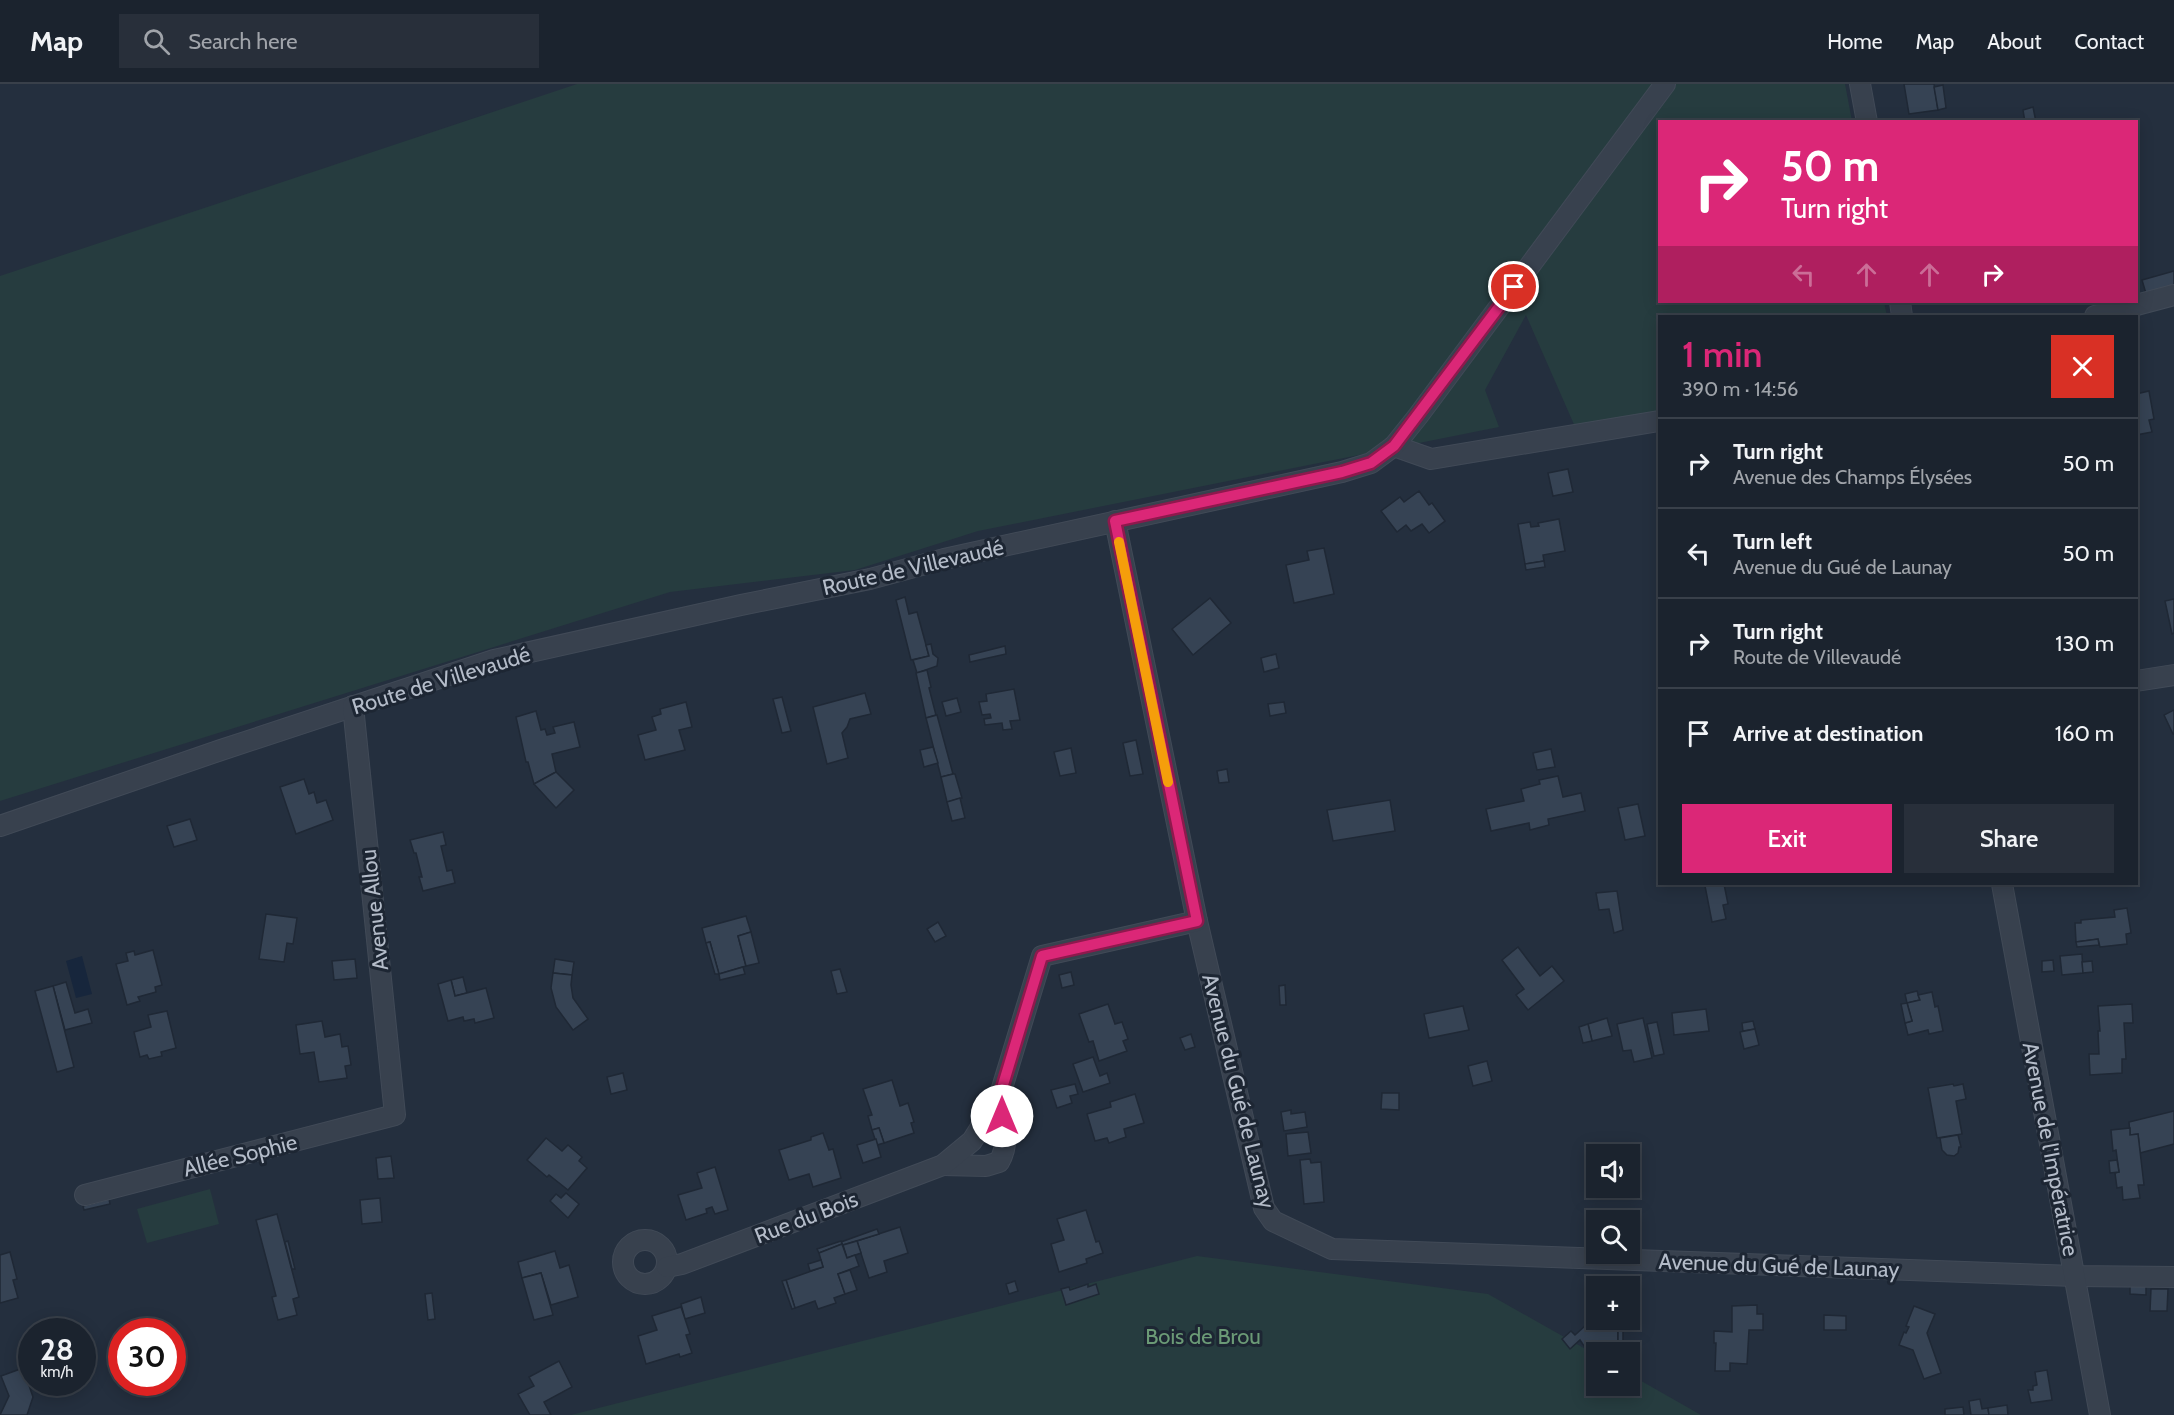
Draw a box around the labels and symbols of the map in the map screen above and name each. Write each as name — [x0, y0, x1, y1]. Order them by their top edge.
pin — [1488, 261, 1539, 312]
street label: Route de Villevaudé — [820, 534, 1006, 601]
street label: Route de Villevaudé — [349, 640, 534, 720]
street label: Avenue Allou — [355, 848, 394, 972]
street label: Avenue du Gué de Launay — [1196, 971, 1281, 1211]
street label: Avenue de l'Impératrice — [2017, 1040, 2085, 1258]
position arrow — [970, 1084, 1034, 1148]
street label: Allée Sophie — [180, 1128, 300, 1183]
street label: Rue du Bois — [751, 1185, 862, 1250]
street label: Avenue du Gué de Launay — [1658, 1248, 1900, 1283]
speed limit sign: 30 — [108, 1318, 186, 1396]
park label: Bois de Brou — [1145, 1323, 1261, 1350]

